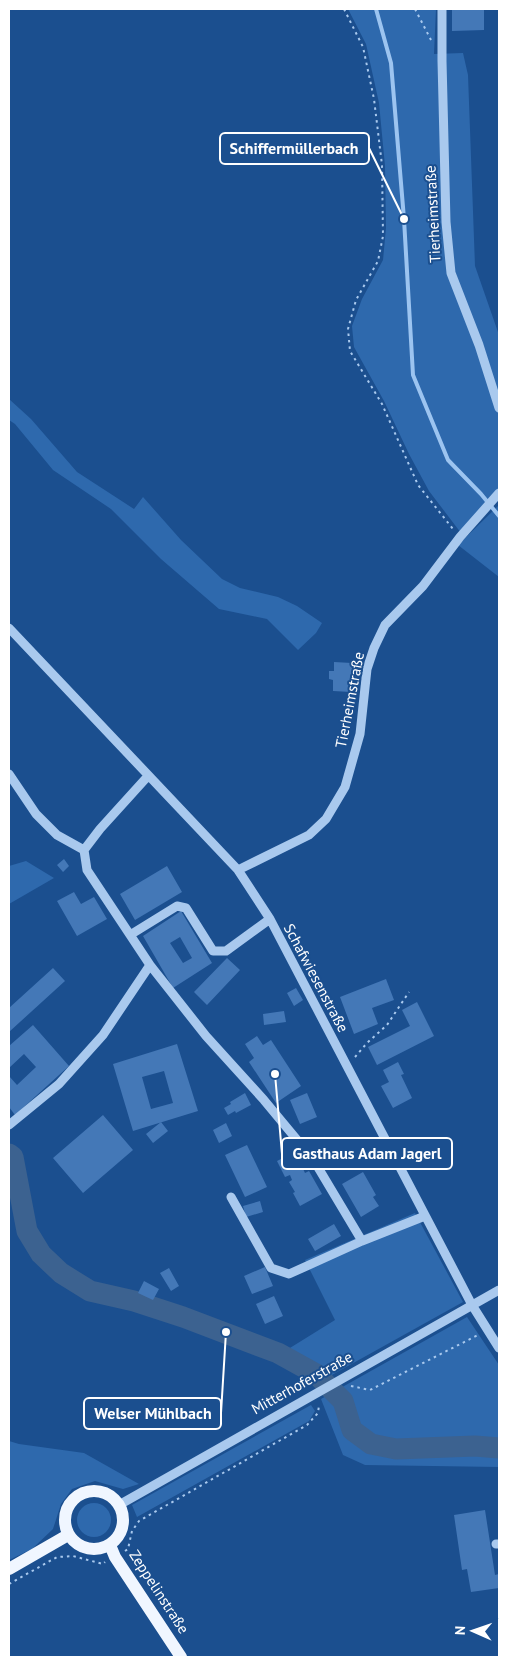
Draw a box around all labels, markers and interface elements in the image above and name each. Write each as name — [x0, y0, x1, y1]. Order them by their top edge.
callout: Schiffermüllerbach — [220, 133, 369, 164]
text: Schiffermüllerbach — [229, 138, 359, 158]
street label: Tierheimstraße — [420, 165, 445, 263]
street label: Tierheimstraße — [331, 650, 368, 750]
street label: Schafwiesenstraße — [280, 920, 353, 1035]
callout: Gasthaus Adam Jagerl — [282, 1138, 452, 1169]
text: Gasthaus Adam Jagerl — [293, 1143, 442, 1163]
street label: Mitterhoferstraße — [248, 1347, 356, 1418]
callout: Welser Mühlbach — [84, 1398, 221, 1429]
text: Welser Mühlbach — [94, 1403, 212, 1423]
street label: Zeppelinstraße — [125, 1546, 194, 1637]
north arrow — [448, 1606, 498, 1656]
text: N — [451, 1626, 469, 1635]

